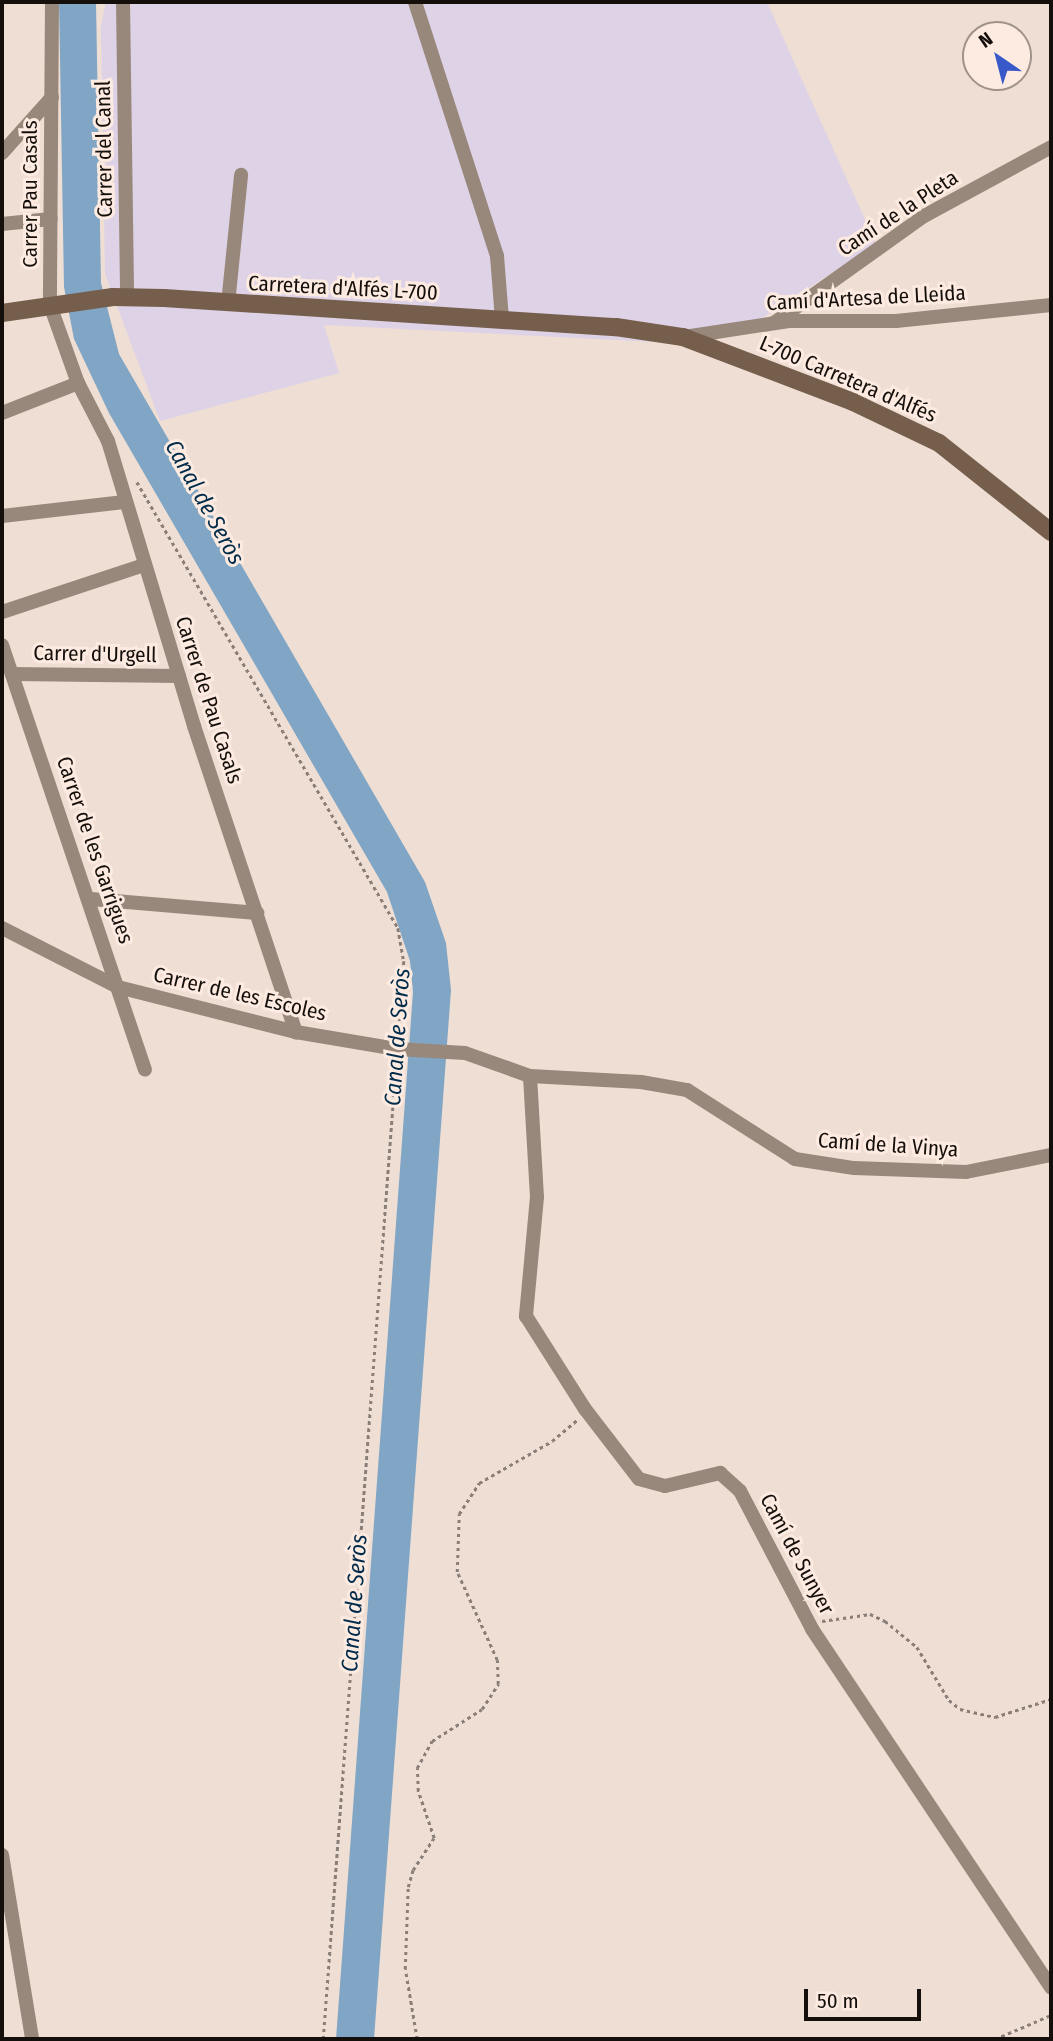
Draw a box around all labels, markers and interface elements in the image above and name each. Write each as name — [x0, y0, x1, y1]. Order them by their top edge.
north arrow — [962, 21, 1032, 91]
text: N — [975, 27, 997, 53]
street label: Carrer del Canal — [90, 80, 118, 218]
street label: Carrer Pau Casals — [17, 120, 43, 268]
street label: Camí de la Pleta — [833, 165, 963, 261]
street label: Carretera d'Alfés L-700 — [248, 270, 438, 306]
street label: Camí d'Artesa de Lleida — [766, 280, 966, 316]
street label: L-700 Carretera d'Alfés — [756, 330, 940, 428]
water label: Canal de Seròs — [159, 435, 251, 569]
street label: Carrer de Pau Casals — [170, 613, 248, 787]
street label: Carrer d'Urgell — [33, 640, 157, 668]
street label: Carrer de les Garrigues — [51, 753, 139, 947]
street label: Carrer de les Escoles — [151, 962, 329, 1026]
water label: Canal de Seròs — [378, 967, 416, 1107]
street label: Camí de la Vinya — [817, 1128, 959, 1162]
street label: Camí de Sunyer — [755, 1489, 839, 1619]
water label: Canal de Seròs — [335, 1533, 373, 1673]
scale bar — [808, 1974, 925, 2018]
text: 50 m — [817, 1988, 859, 2014]

